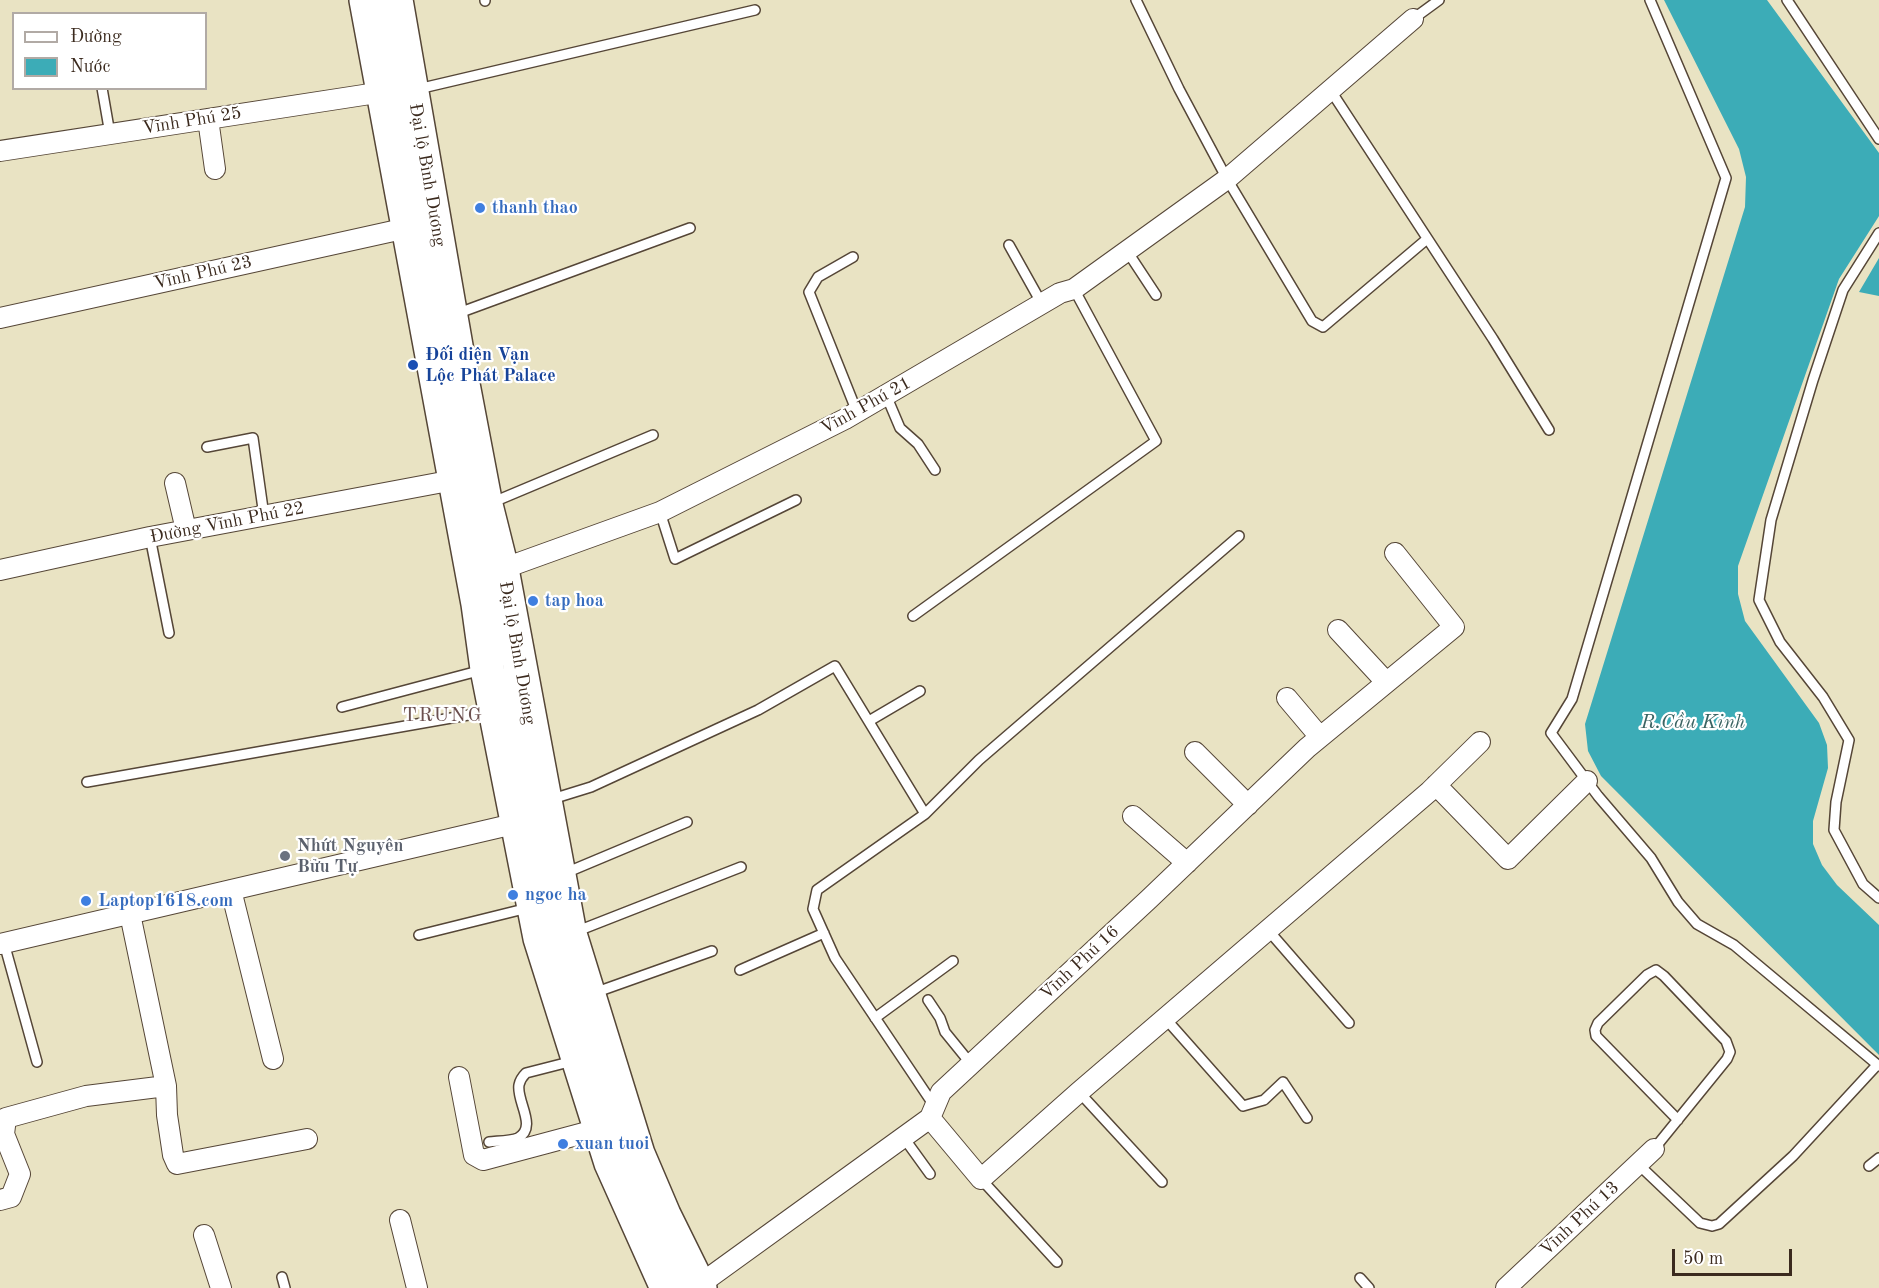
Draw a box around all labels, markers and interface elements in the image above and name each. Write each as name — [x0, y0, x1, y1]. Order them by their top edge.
legend — [12, 12, 207, 90]
text: Đường — [70, 28, 122, 46]
text: Nước — [70, 58, 110, 76]
street label: Đại lộ Bình Dương — [404, 102, 450, 248]
street label: Vĩnh Phú 25 — [141, 103, 243, 139]
place label: thanh thao — [492, 197, 578, 219]
marker: thanh thao — [473, 201, 487, 215]
street label: Vĩnh Phú 23 — [152, 251, 254, 295]
place label: Đối diện Vạn Lộc Phát Palace — [425, 344, 556, 386]
marker: Đối diện Vạn Lộc Phát Palace — [406, 358, 420, 372]
street label: Vĩnh Phú 21 — [817, 372, 915, 440]
street label: Đường Vĩnh Phú 22 — [148, 497, 306, 549]
street label: Đại lộ Bình Dương — [494, 580, 540, 726]
place label: tap hoa — [545, 590, 604, 612]
marker: tap hoa — [526, 594, 540, 608]
district label: TRUNG — [403, 704, 483, 728]
water label: R.Cầu Kinh — [1641, 711, 1745, 735]
place label: Nhứt Nguyên Bửu Tự — [297, 835, 404, 878]
marker: Nhứt Nguyên Bửu Tự — [278, 849, 292, 863]
place label: ngoc ha — [525, 884, 587, 906]
marker: ngoc ha — [506, 888, 520, 902]
place label: Laptop1618.com — [98, 890, 233, 912]
marker: Laptop1618.com — [79, 894, 93, 908]
street label: Vĩnh Phú 16 — [1036, 921, 1124, 1005]
place label: xuan tuoi — [575, 1133, 649, 1155]
marker: xuan tuoi — [556, 1137, 570, 1151]
street label: Vĩnh Phú 13 — [1536, 1177, 1624, 1261]
scale bar — [1675, 1237, 1795, 1275]
text: 50 m — [1683, 1250, 1723, 1268]

